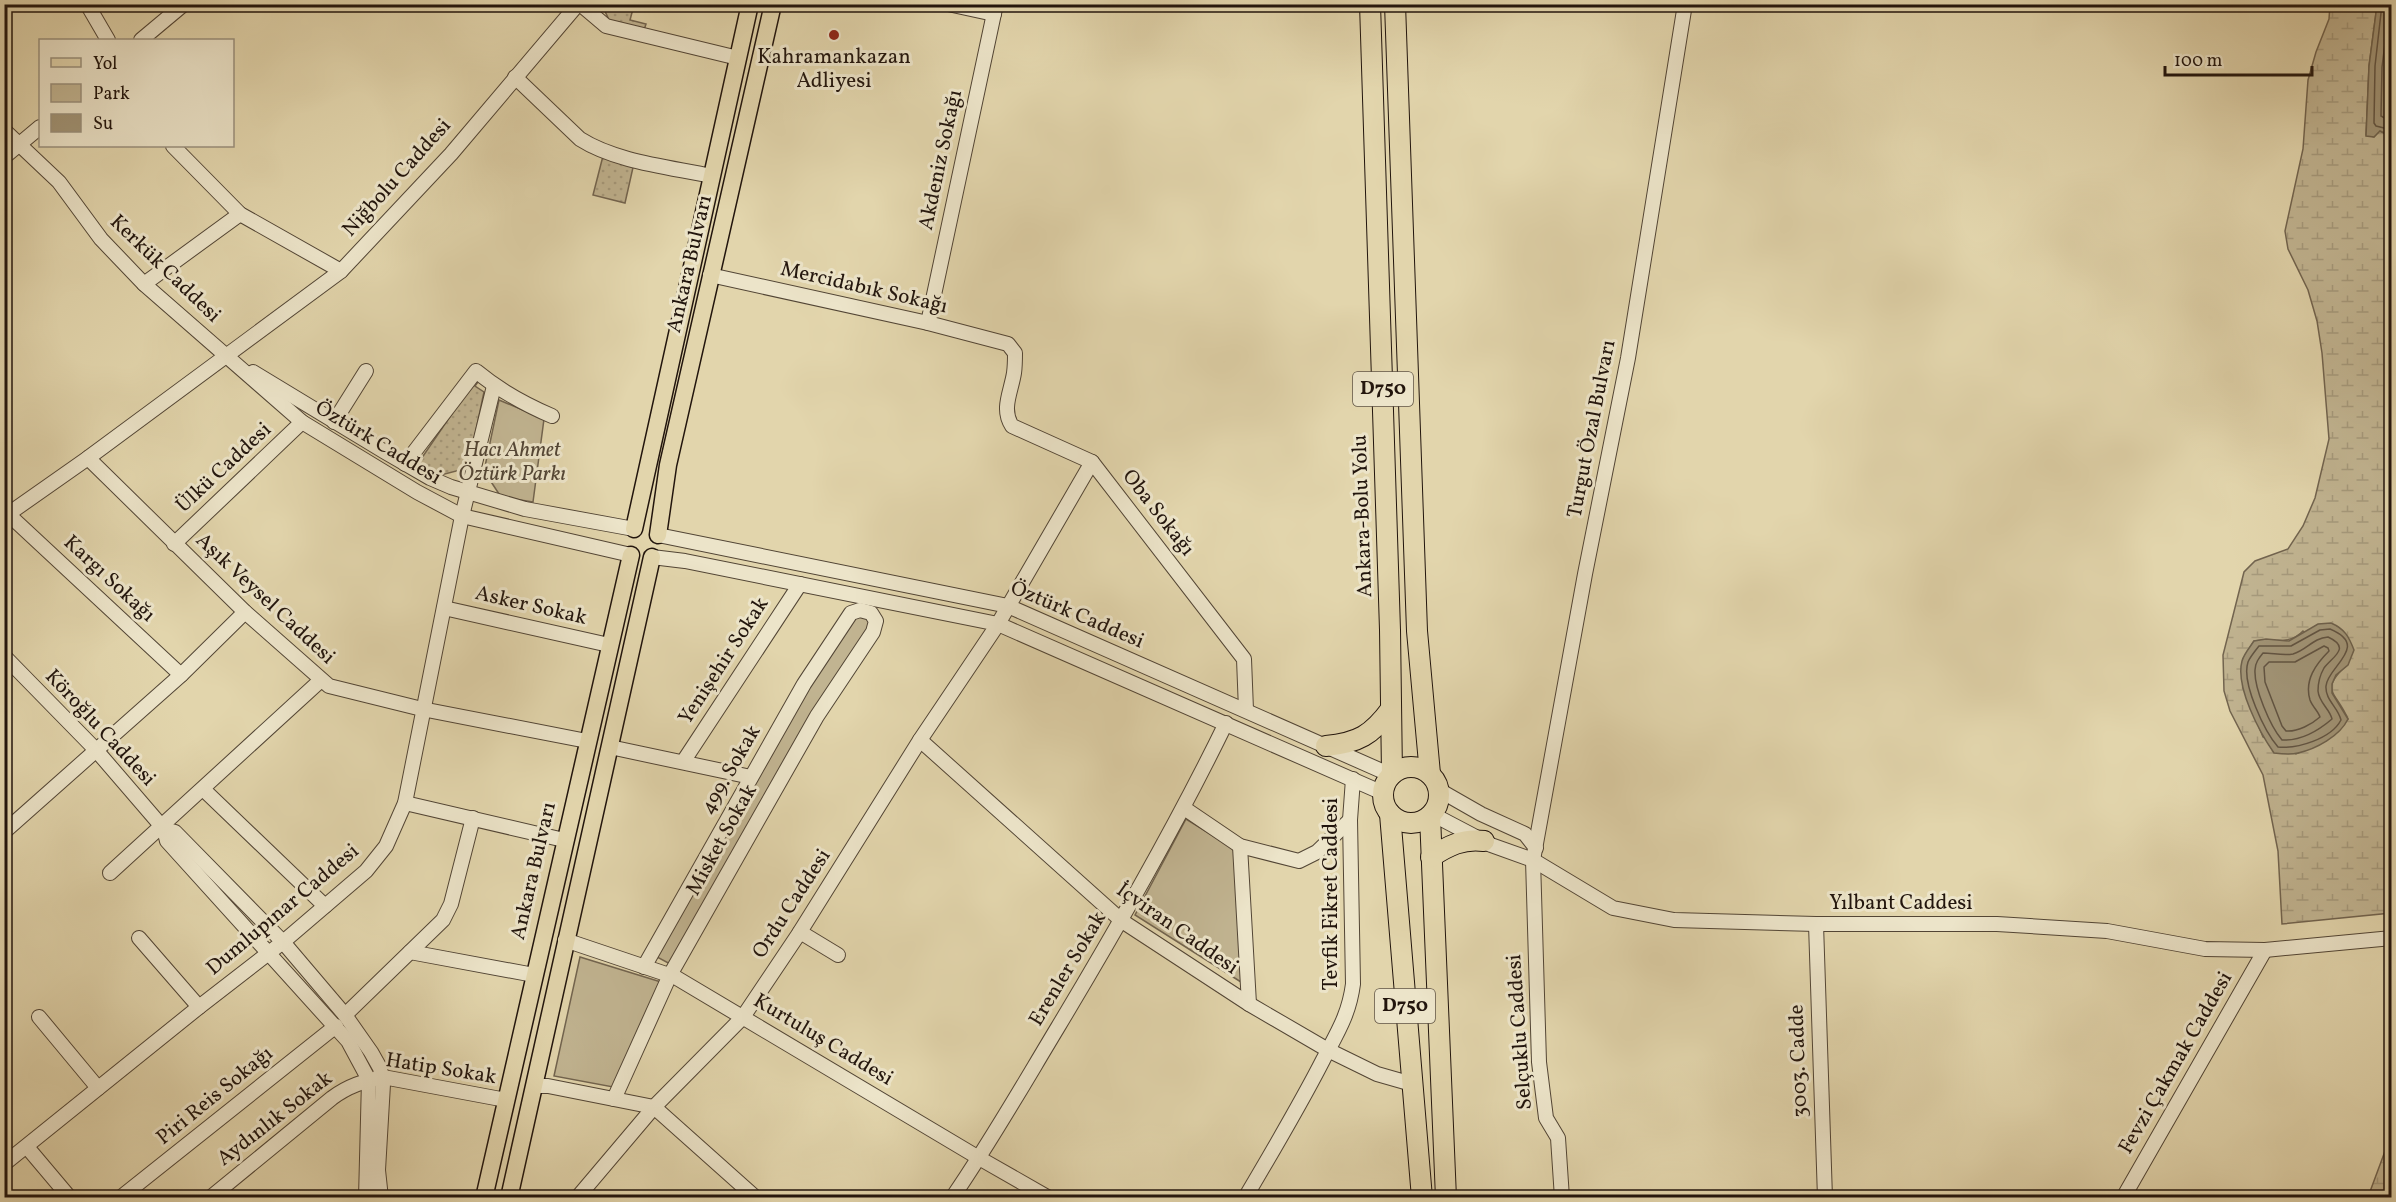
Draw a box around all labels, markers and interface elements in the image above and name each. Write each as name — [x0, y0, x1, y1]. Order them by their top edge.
marker: Kahramankazan Adliyesi — [827, 28, 841, 42]
legend — [39, 39, 234, 147]
scale bar — [2165, 39, 2312, 77]
place label: Kahramankazan Adliyesi — [757, 43, 911, 96]
text: 100 m — [2174, 49, 2223, 74]
text: Yol — [93, 52, 118, 77]
text: Park — [93, 82, 130, 107]
street label: Akdeniz Sokağı — [912, 87, 970, 233]
text: Su — [93, 112, 113, 137]
street label: Niğbolu Caddesi — [336, 112, 458, 244]
street label: Ankara Bulvarı — [660, 192, 720, 336]
street label: Kerkük Caddesi — [103, 208, 227, 330]
street label: Mercidabık Sokağı — [777, 255, 951, 321]
street label: Turgut Özal Bulvarı — [1561, 338, 1623, 520]
road number: D750 — [1353, 372, 1413, 406]
street label: Öztürk Caddesi — [309, 394, 447, 492]
street label: Ülkü Caddesi — [170, 416, 278, 520]
street label: Ankara-Bolu Yolu — [1346, 434, 1380, 598]
park label: Hacı Ahmet Öztürk Parkı — [458, 436, 566, 489]
street label: Oba Sokağı — [1115, 463, 1201, 563]
street label: Aşık Veysel Caddesi — [189, 527, 341, 671]
street label: Kargı Sokağı — [57, 529, 161, 629]
street label: Öztürk Caddesi — [1006, 574, 1148, 656]
street label: Asker Sokak — [472, 579, 590, 633]
street label: Yenişehir Sokak — [672, 591, 776, 730]
street label: Köroğlu Caddesi — [38, 663, 162, 793]
street label: 499. Sokak — [694, 719, 769, 820]
street label: Misket Sokak — [679, 779, 765, 901]
street label: Tevfik Fikret Caddesi — [1317, 798, 1346, 990]
street label: Ankara Bulvarı — [504, 799, 564, 943]
street label: Dumlupınar Caddesi — [200, 837, 366, 983]
street label: Ordu Caddesi — [746, 844, 838, 964]
street label: İçviran Caddesi — [1110, 876, 1244, 982]
street label: Yılbant Caddesi — [1829, 889, 1973, 918]
street label: Erenler Sokak — [1022, 906, 1114, 1032]
street label: Selçuklu Caddesi — [1500, 953, 1540, 1111]
street label: Fevzi Çakmak Caddesi — [2112, 967, 2240, 1159]
street label: Kurtuluş Caddesi — [748, 987, 898, 1093]
road number: D750 — [1375, 989, 1435, 1023]
street label: 3003. Cadde — [1783, 1004, 1815, 1118]
street label: Piri Reis Sokağı — [150, 1040, 280, 1152]
street label: Hatip Sokak — [384, 1046, 499, 1092]
street label: Aydınlık Sokak — [211, 1064, 339, 1173]

